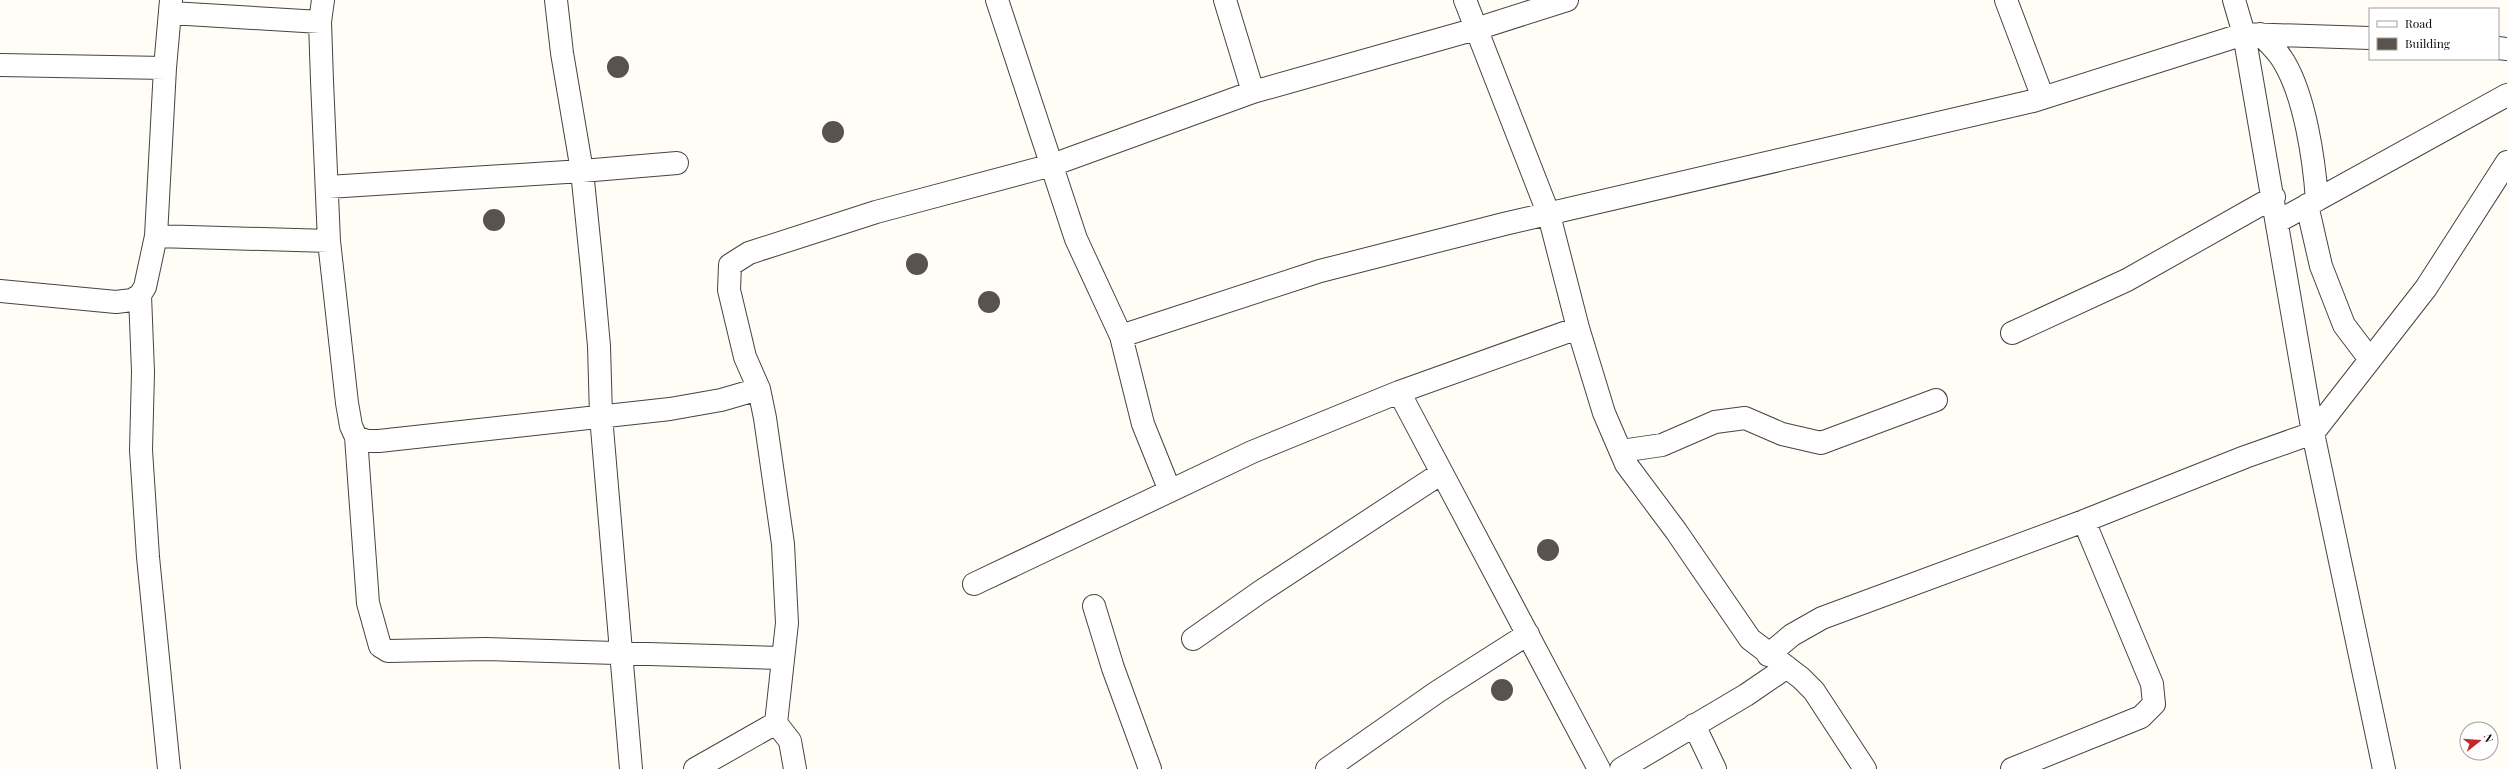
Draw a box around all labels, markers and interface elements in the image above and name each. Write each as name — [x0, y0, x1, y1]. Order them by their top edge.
legend — [2369, 8, 2499, 60]
text: Road — [2405, 15, 2432, 31]
text: Building — [2405, 35, 2451, 51]
north arrow — [2459, 721, 2499, 761]
text: N — [2481, 732, 2497, 744]

